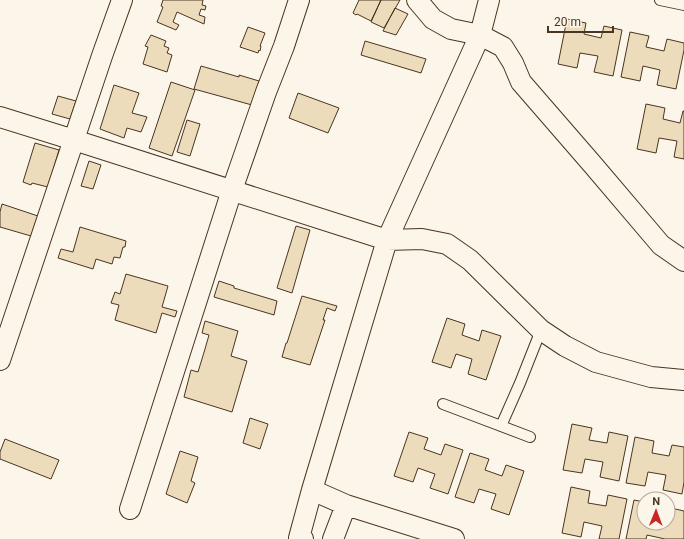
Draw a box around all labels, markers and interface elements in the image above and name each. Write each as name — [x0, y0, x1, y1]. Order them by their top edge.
scale bar — [548, 8, 613, 34]
text: 20 m — [554, 15, 581, 29]
north arrow — [636, 491, 676, 531]
text: N — [652, 495, 660, 508]

